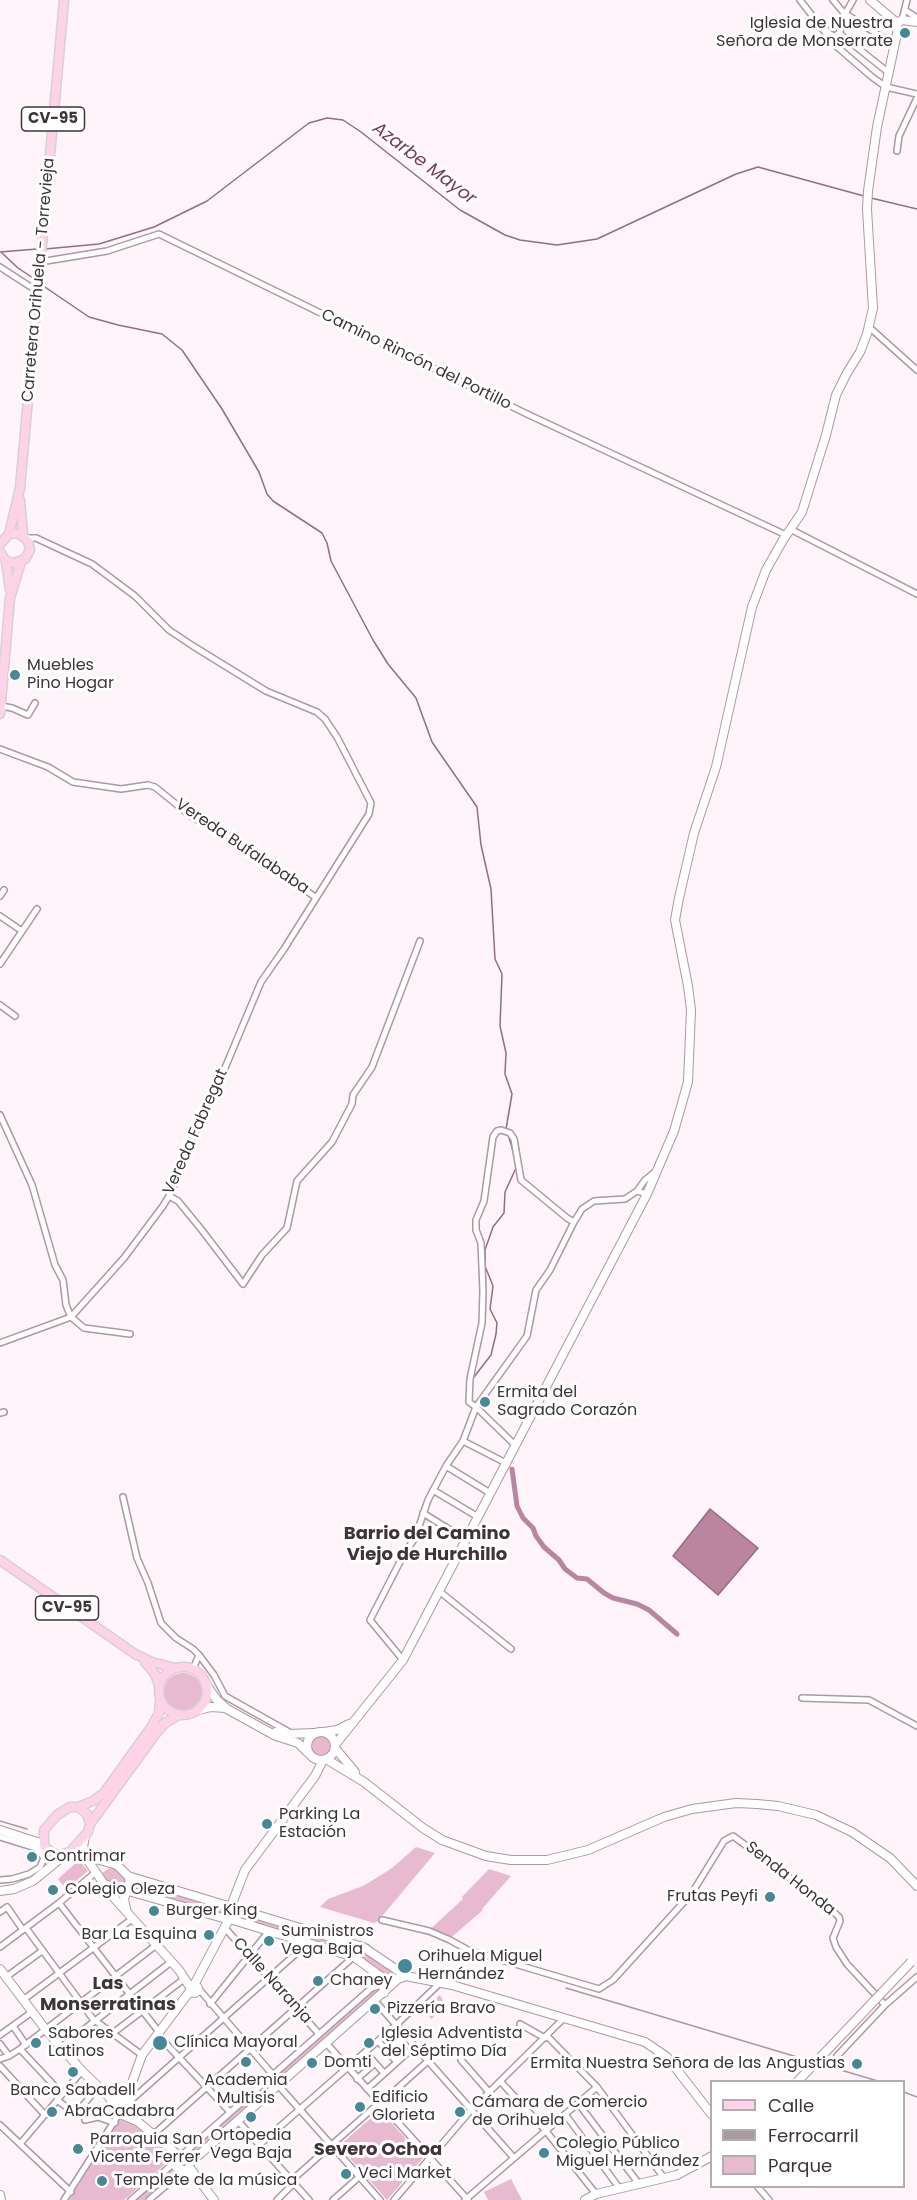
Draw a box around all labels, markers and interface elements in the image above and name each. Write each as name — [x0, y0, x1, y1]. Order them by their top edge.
place label: Iglesia de Nuestra Señora de Monserrate — [716, 14, 893, 52]
marker: Iglesia de Nuestra Señora de Monserrate — [898, 26, 912, 40]
road number: CV-95 — [22, 107, 84, 131]
water label: Azarbe Mayor — [368, 118, 480, 210]
street label: Carretera Orihuela - Torrevieja — [19, 157, 59, 403]
street label: Camino Rincón del Portillo — [318, 306, 514, 414]
place label: Muebles Pino Hogar — [27, 656, 114, 694]
marker: Muebles Pino Hogar — [8, 668, 22, 682]
street label: Vereda Bufalababa — [172, 795, 312, 899]
street label: Vereda Fabregat — [160, 1066, 232, 1198]
place label: Ermita del Sagrado Corazón — [497, 1383, 637, 1421]
marker: Ermita del Sagrado Corazón — [478, 1395, 492, 1409]
district label: Barrio del Camino Viejo de Hurchillo — [344, 1523, 510, 1565]
road number: CV-95 — [36, 1596, 98, 1620]
place label: Parking La Estación — [279, 1805, 360, 1843]
marker: Parking La Estación — [260, 1817, 274, 1831]
street label: Senda Honda — [741, 1838, 839, 1920]
place label: Contrimar — [44, 1847, 126, 1867]
marker: Contrimar — [25, 1850, 39, 1864]
place label: Colegio Oleza — [65, 1880, 175, 1900]
marker: Colegio Oleza — [46, 1883, 60, 1897]
place label: Frutas Peyfi — [667, 1887, 758, 1907]
marker: Frutas Peyfi — [763, 1890, 777, 1904]
place label: Burger King — [166, 1901, 258, 1921]
marker: Burger King — [147, 1904, 161, 1918]
place label: Suministros Vega Baja — [281, 1922, 374, 1960]
place label: Bar La Esquina — [82, 1925, 197, 1945]
marker: Bar La Esquina — [202, 1928, 216, 1942]
street label: Calle Naranja — [228, 1934, 316, 2028]
marker: Suministros Vega Baja — [262, 1934, 276, 1948]
place label: Orihuela Miguel Hernández — [418, 1947, 543, 1985]
marker: Orihuela Miguel Hernández — [396, 1957, 414, 1975]
place label: Chaney — [330, 1971, 393, 1991]
district label: Las Monserratinas — [40, 1973, 176, 2016]
marker: Chaney — [311, 1974, 325, 1988]
place label: Pizzería Bravo — [387, 1999, 495, 2019]
marker: Pizzería Bravo — [368, 2002, 382, 2016]
place label: Sabores Latinos — [48, 2024, 114, 2062]
place label: Iglesia Adventista del Séptimo Día — [381, 2024, 522, 2062]
place label: Clínica Mayoral — [174, 2033, 298, 2053]
marker: Clínica Mayoral — [151, 2034, 169, 2052]
marker: Sabores Latinos — [29, 2036, 43, 2050]
marker: Iglesia Adventista del Séptimo Día — [362, 2036, 376, 2050]
place label: Domti — [324, 2053, 372, 2073]
place label: Ermita Nuestra Señora de las Angustias — [530, 2054, 845, 2074]
marker: Academia Multisis — [239, 2055, 253, 2069]
marker: Domti — [305, 2056, 319, 2070]
marker: Ermita Nuestra Señora de las Angustias — [850, 2057, 864, 2071]
marker: Banco Sabadell — [66, 2065, 80, 2079]
place label: Academia Multisis — [204, 2071, 288, 2109]
legend — [710, 2080, 905, 2188]
place label: Banco Sabadell — [10, 2081, 136, 2101]
place label: Edificio Glorieta — [372, 2088, 435, 2126]
place label: Cámara de Comercio de Orihuela — [472, 2093, 647, 2131]
text: Calle — [768, 2093, 814, 2118]
marker: Edificio Glorieta — [353, 2100, 367, 2114]
place label: AbraCadabra — [64, 2102, 175, 2122]
marker: AbraCadabra — [45, 2105, 59, 2119]
marker: Cámara de Comercio de Orihuela — [453, 2105, 467, 2119]
marker: Ortopedia Vega Baja — [244, 2110, 258, 2124]
text: Ferrocarril — [768, 2123, 859, 2148]
place label: Ortopedia Vega Baja — [210, 2126, 292, 2164]
place label: Parroquia San Vicente Ferrer — [90, 2130, 203, 2168]
place label: Colegio Público Miguel Hernández — [556, 2134, 699, 2172]
district label: Severo Ochoa — [314, 2139, 442, 2161]
marker: Parroquia San Vicente Ferrer — [71, 2142, 85, 2156]
marker: Colegio Público Miguel Hernández — [537, 2146, 551, 2160]
text: Parque — [768, 2153, 832, 2178]
place label: Veci Market — [358, 2164, 451, 2184]
marker: Veci Market — [339, 2167, 353, 2181]
place label: Templete de la música — [114, 2171, 297, 2191]
marker: Templete de la música — [95, 2174, 109, 2188]

